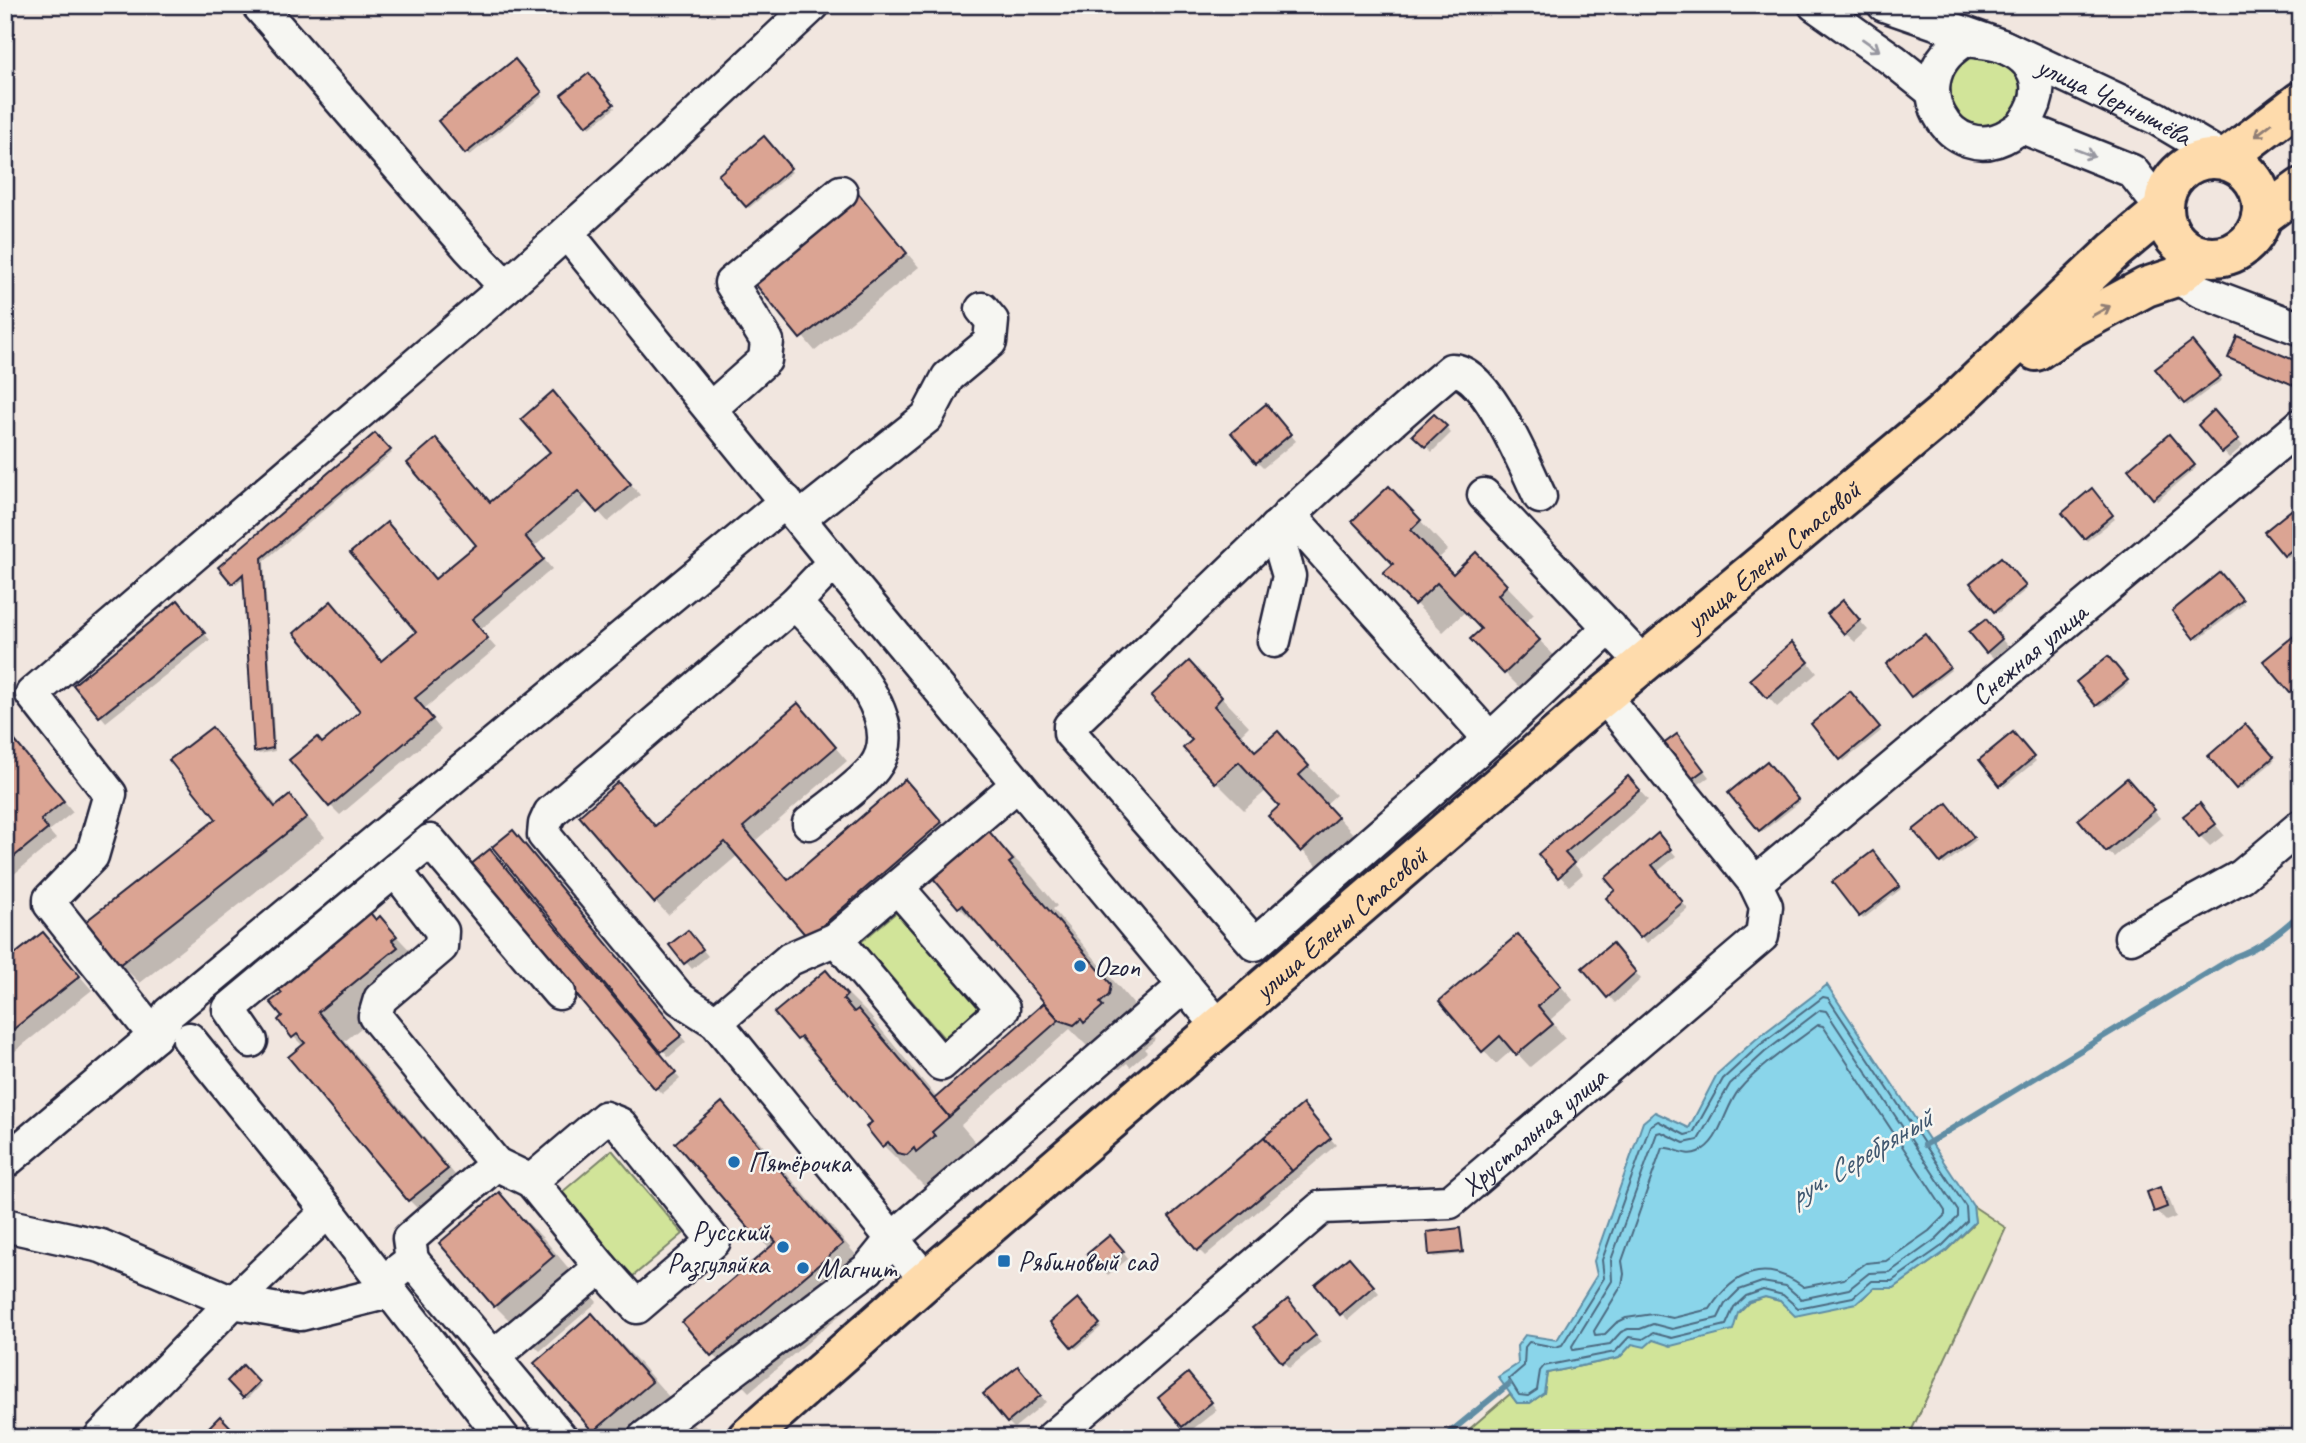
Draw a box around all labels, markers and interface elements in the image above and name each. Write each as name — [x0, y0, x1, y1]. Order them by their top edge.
one-way arrow — [1861, 38, 1880, 52]
street label: улица Чернышёва — [2030, 47, 2200, 154]
one-way arrow — [2254, 123, 2272, 138]
one-way arrow — [2073, 148, 2095, 161]
one-way arrow — [2090, 304, 2111, 317]
street label: улица Елены Стасовой — [1676, 471, 1868, 640]
street label: Снежная улица — [1963, 593, 2096, 712]
street label: улица Елены Стасовой — [1245, 837, 1435, 1008]
place label: Ozon — [1094, 949, 1140, 984]
marker: Ozon — [1072, 958, 1088, 974]
street label: Хрустальная улица — [1453, 1058, 1615, 1203]
water label: руч. Серебряный — [1781, 1097, 1943, 1215]
place label: Пятёрочка — [748, 1145, 852, 1180]
marker: Пятёрочка — [726, 1154, 742, 1170]
place label: Русский Разгуляйка — [667, 1214, 771, 1282]
marker: Русский Разгуляйка — [775, 1239, 791, 1255]
place label: Рябиновый сад — [1018, 1244, 1160, 1279]
place label: Магнит — [817, 1251, 898, 1286]
marker: Рябиновый сад — [996, 1253, 1012, 1269]
marker: Магнит — [795, 1260, 811, 1276]

